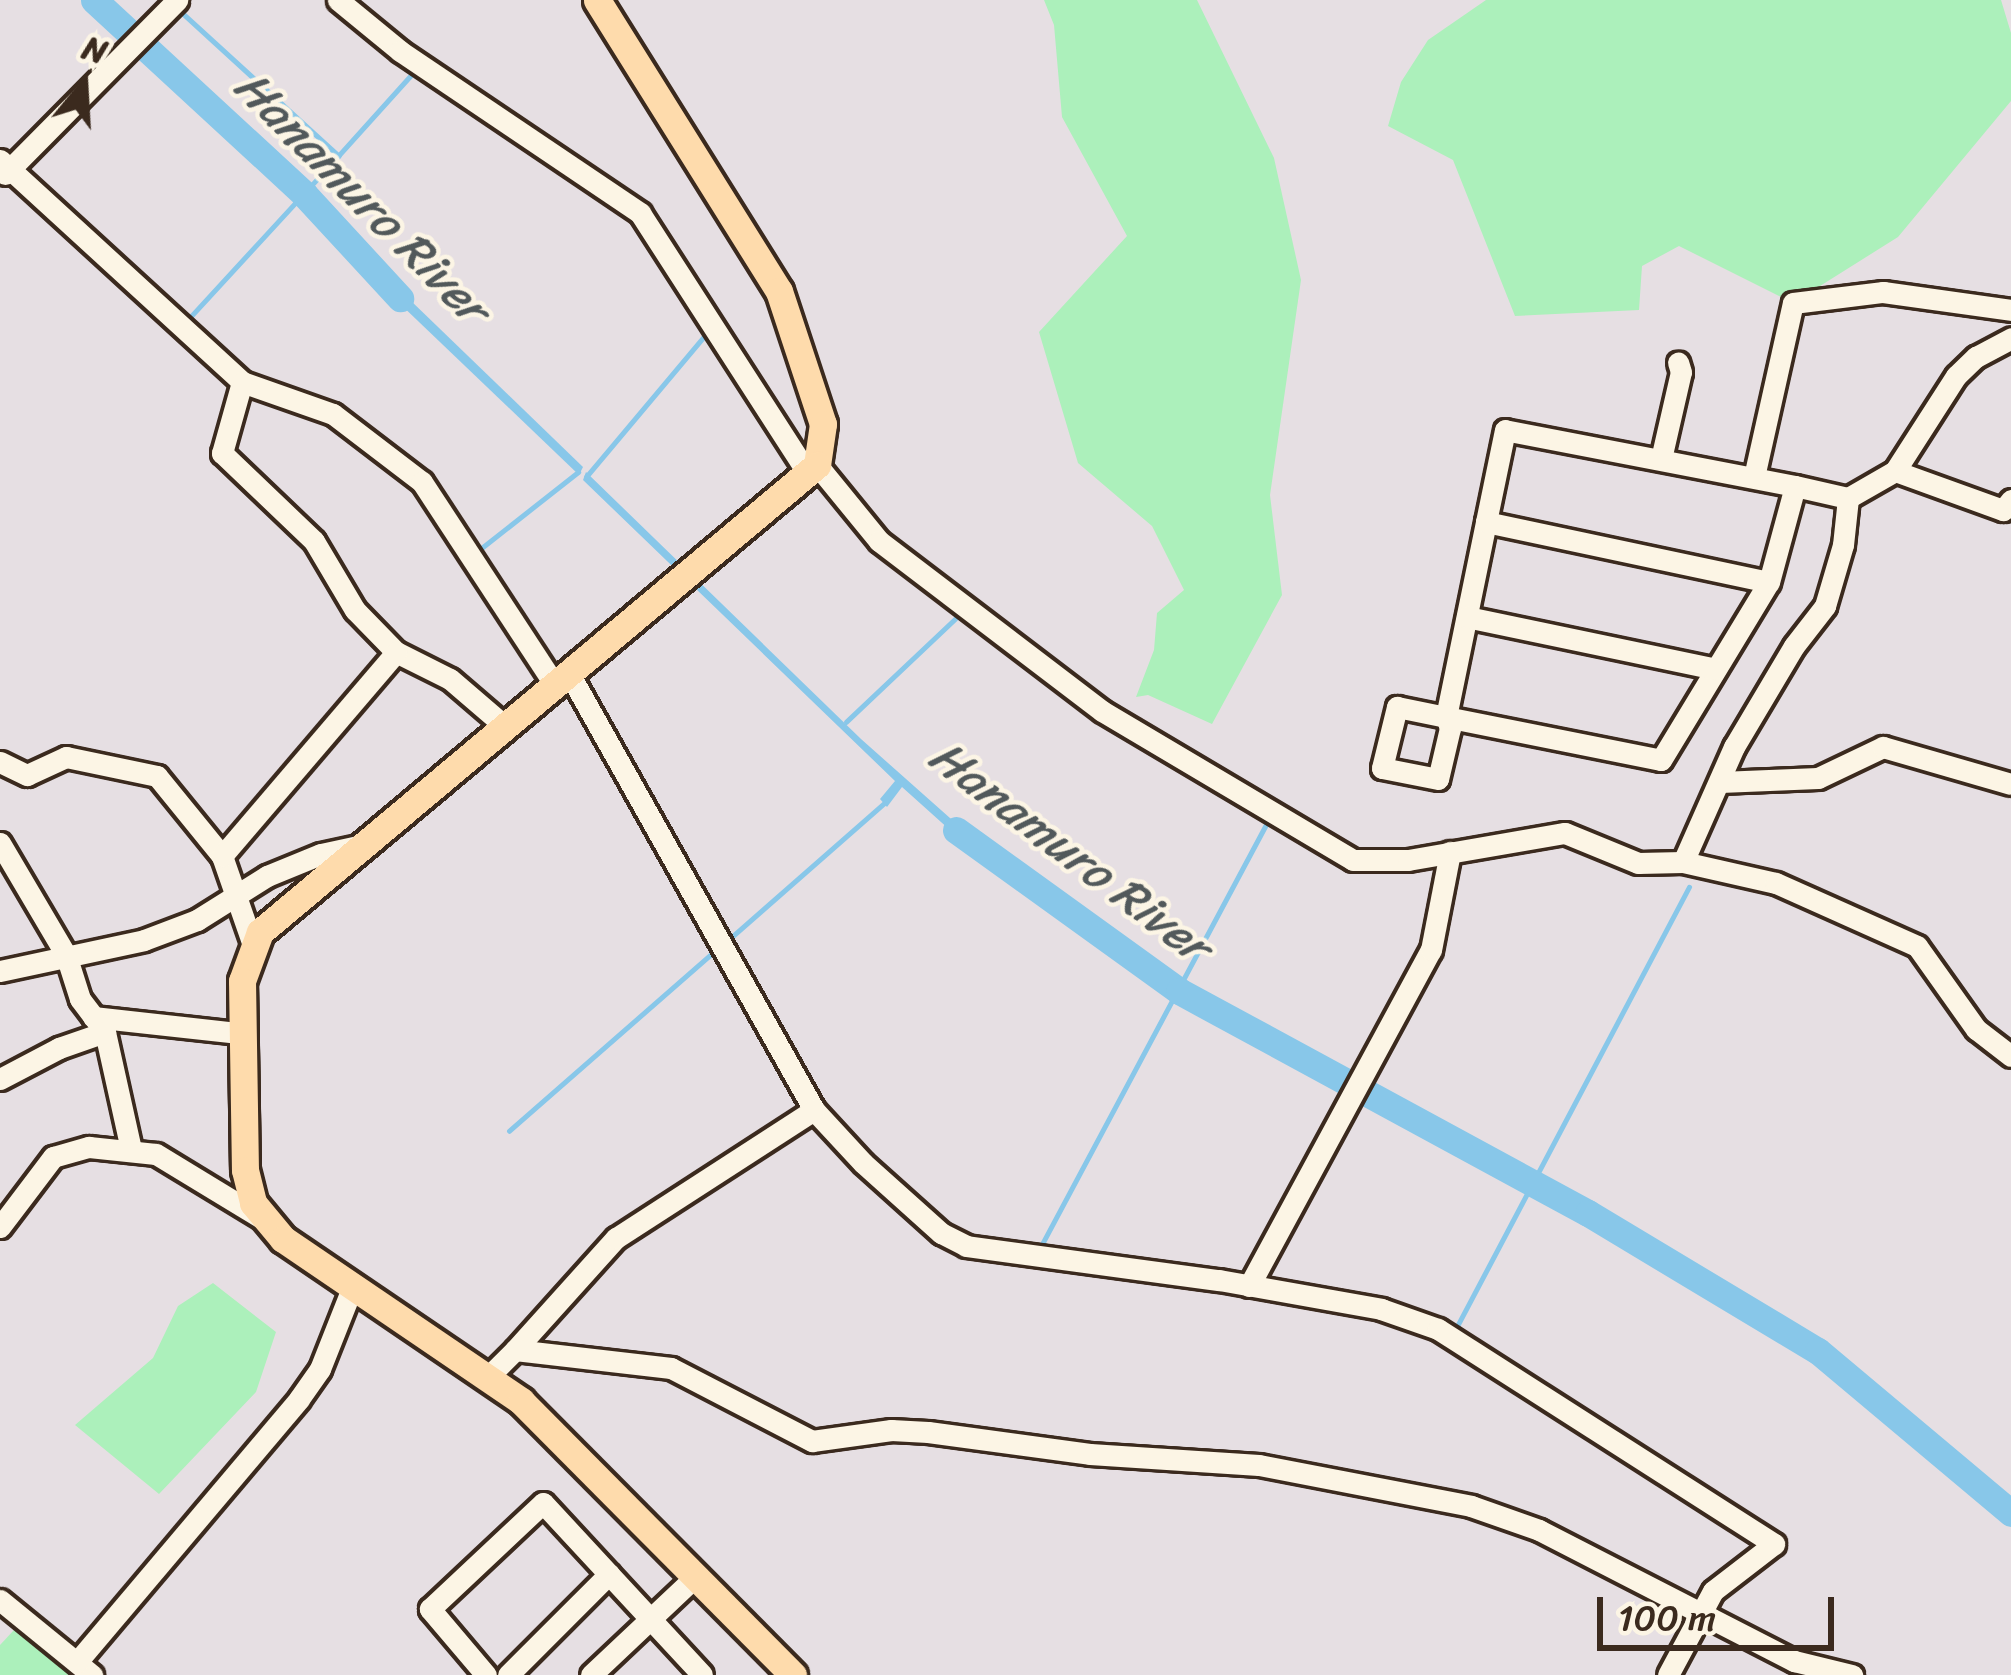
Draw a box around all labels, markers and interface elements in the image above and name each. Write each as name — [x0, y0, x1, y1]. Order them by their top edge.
text: N — [75, 19, 115, 81]
north arrow — [24, 24, 144, 144]
water label: Hanamuro River — [223, 57, 501, 335]
water label: Hanamuro River — [918, 726, 1222, 974]
scale bar — [1603, 1573, 1840, 1647]
text: 100 m — [1618, 1586, 1716, 1650]

